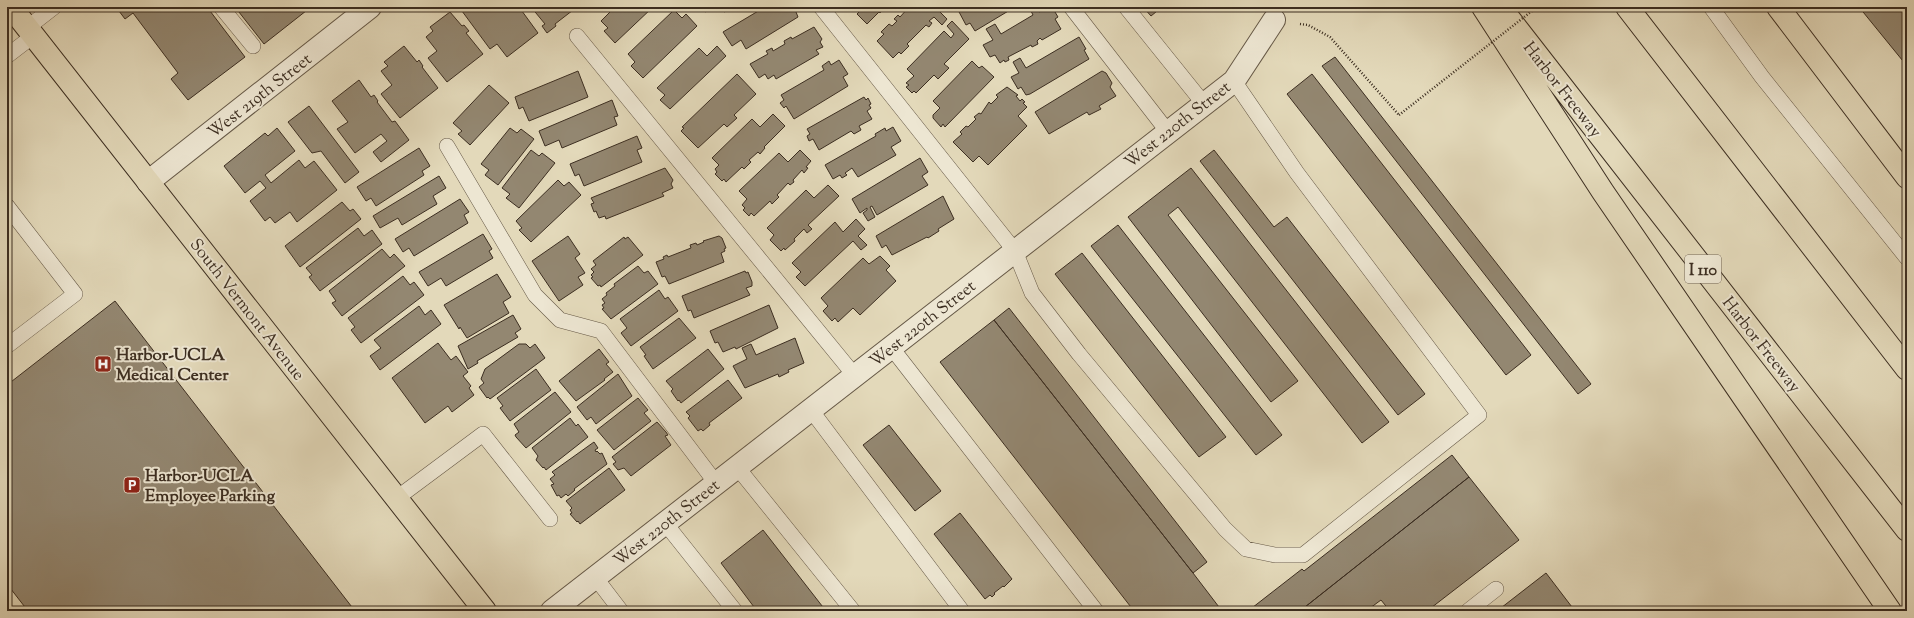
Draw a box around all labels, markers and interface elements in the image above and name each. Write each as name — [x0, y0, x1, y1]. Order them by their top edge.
street label: Harbor Freeway — [1516, 37, 1607, 144]
street label: West 219th Street — [203, 48, 318, 145]
street label: West 220th Street — [1120, 76, 1237, 175]
street label: South Vermont Avenue — [183, 234, 310, 386]
road number: I 110 — [1685, 255, 1721, 283]
street label: West 220th Street — [865, 275, 982, 374]
street label: Harbor Freeway — [1715, 292, 1806, 399]
place label: Harbor-UCLA Medical Center — [116, 344, 229, 388]
hospital icon: Harbor-UCLA Medical Center — [93, 354, 113, 374]
place label: Harbor-UCLA Employee Parking — [145, 465, 276, 509]
street label: West 220th Street — [609, 474, 726, 573]
parking icon: Harbor-UCLA Employee Parking — [122, 475, 142, 495]

